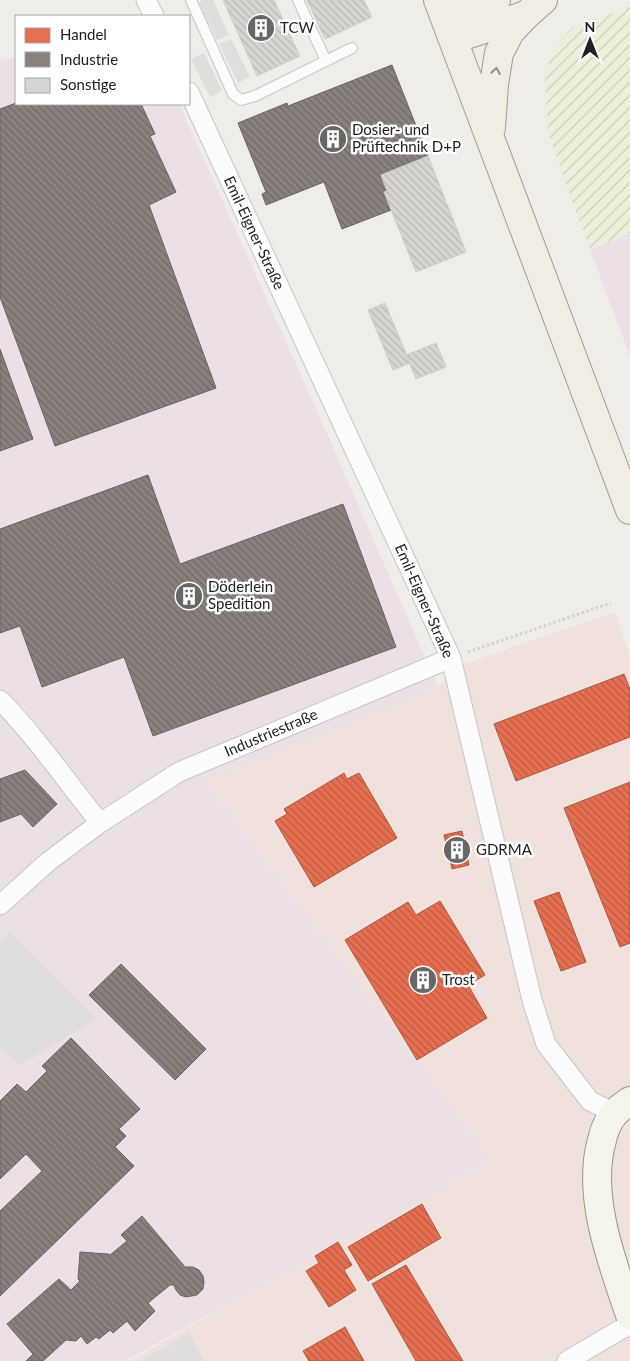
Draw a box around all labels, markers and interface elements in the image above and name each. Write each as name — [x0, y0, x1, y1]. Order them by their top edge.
building icon: TCW — [246, 13, 276, 43]
legend — [15, 15, 190, 105]
north arrow — [565, 15, 615, 65]
place label: TCW — [280, 18, 314, 36]
text: N — [585, 18, 595, 35]
text: Handel — [60, 25, 107, 43]
text: Industrie — [60, 50, 118, 68]
one-way arrow — [490, 67, 501, 75]
text: Sonstige — [60, 75, 116, 93]
place label: Dosier- und Prüftechnik D+P — [352, 120, 461, 155]
building icon: Dosier- und Prüftechnik D+P — [318, 124, 348, 154]
street label: Emil-Eigner-Straße — [221, 173, 289, 292]
street label: Emil-Eigner-Straße — [392, 541, 458, 661]
place label: Döderlein Spedition — [208, 577, 273, 612]
building icon: Döderlein Spedition — [174, 581, 204, 611]
street label: Industriestraße — [221, 704, 320, 760]
building icon: GDRMA — [442, 835, 472, 865]
place label: GDRMA — [476, 840, 533, 858]
building icon: Trost — [408, 965, 438, 995]
place label: Trost — [442, 970, 475, 988]

